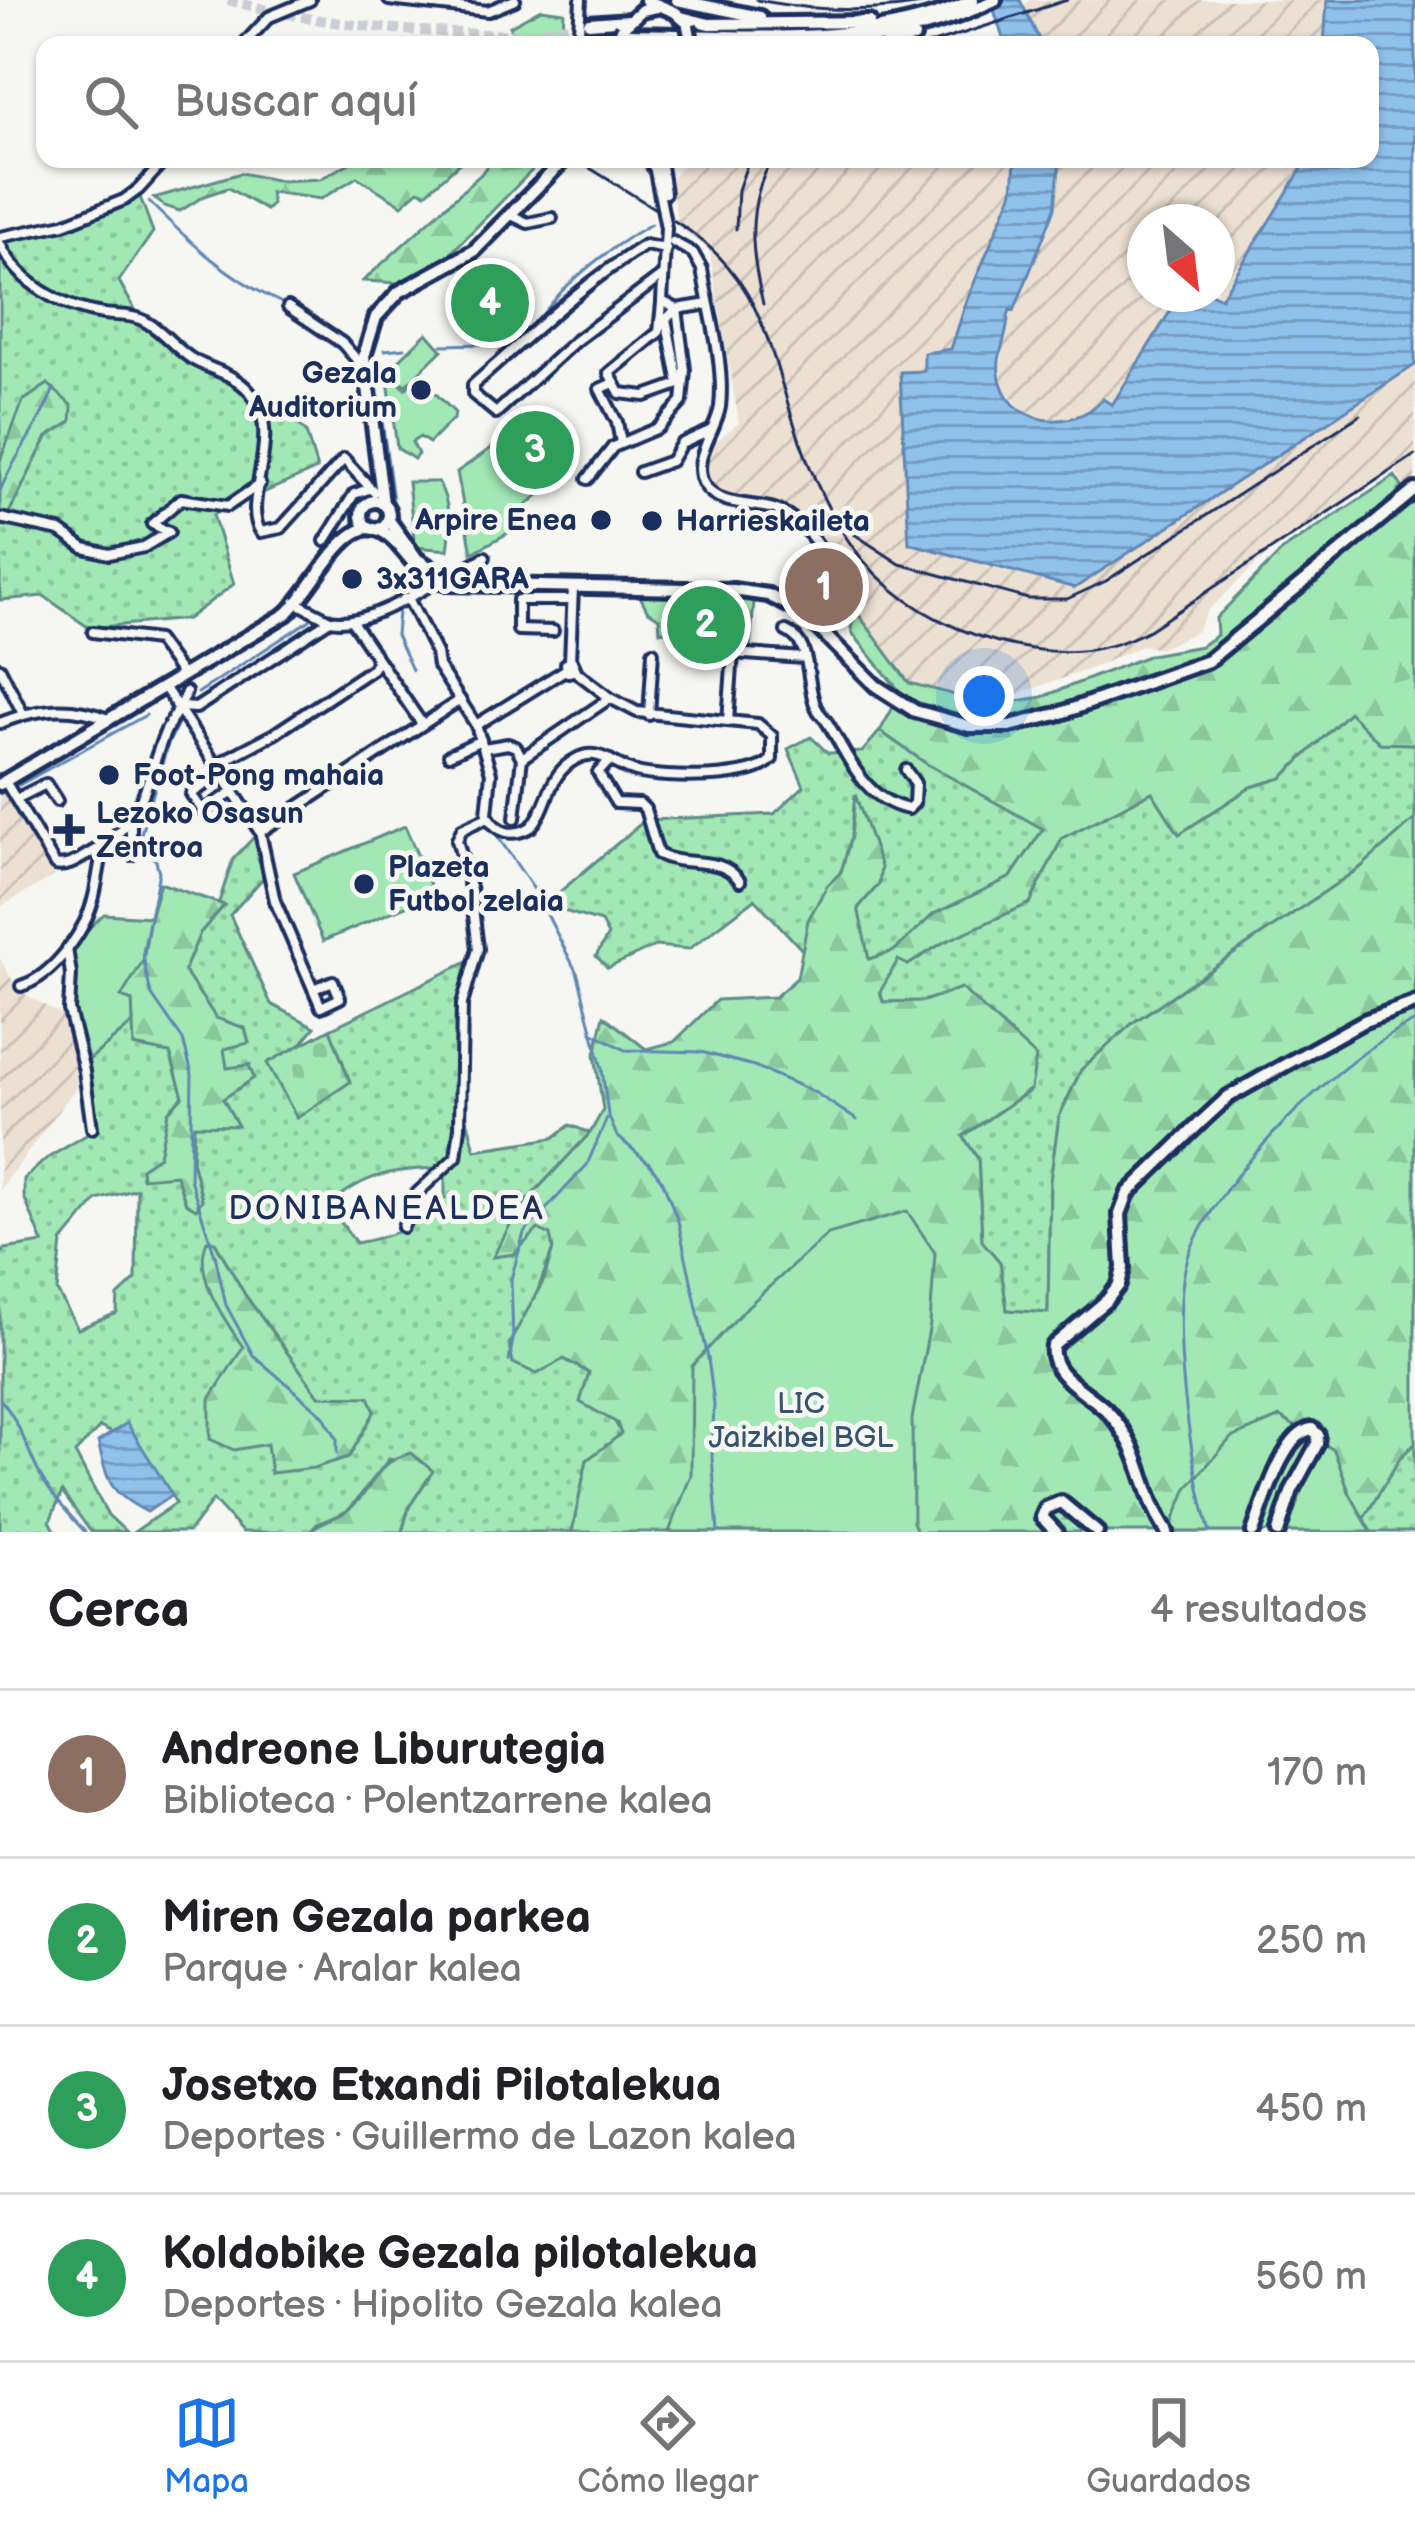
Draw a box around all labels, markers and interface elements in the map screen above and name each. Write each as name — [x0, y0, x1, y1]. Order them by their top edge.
search box — [36, 36, 1379, 168]
icon: search — [78, 69, 144, 135]
text: Buscar aquí — [174, 75, 417, 130]
north arrow — [1127, 204, 1235, 312]
pin: 4 — [451, 258, 529, 348]
place label: Gezala Auditorium — [248, 356, 397, 426]
marker: Gezala Auditorium — [408, 377, 434, 403]
pin: 3 — [496, 405, 574, 495]
place label: Arpire Enea — [414, 503, 577, 539]
place label: Harrieskaileta — [676, 504, 870, 540]
marker: Arpire Enea — [588, 507, 614, 533]
marker: Harrieskaileta — [639, 508, 665, 534]
pin: 1 — [785, 542, 863, 632]
place label: 3x311GARA — [376, 562, 529, 598]
marker: 3x311GARA — [339, 566, 365, 592]
pin: 2 — [667, 580, 745, 670]
your location — [954, 666, 1014, 726]
place label: Foot-Pong mahaia — [133, 758, 384, 794]
marker: Foot-Pong mahaia — [96, 762, 122, 788]
place label: Lezoko Osasun Zentroa — [96, 796, 304, 866]
marker: Lezoko Osasun Zentroa — [53, 814, 85, 846]
place label: Plazeta Futbol zelaia — [388, 850, 564, 920]
marker: Plazeta Futbol zelaia — [351, 871, 377, 897]
district label: DONIBANEALDEA — [228, 1189, 546, 1229]
park label: LIC Jaizkibel BGL — [709, 1386, 894, 1456]
text: Cerca — [48, 1580, 190, 1641]
text: 4 resultados — [1150, 1587, 1367, 1634]
text: Andreone Liburutegia — [162, 1723, 606, 1778]
text: 1 — [79, 1750, 95, 1797]
text: 170 m — [1267, 1750, 1367, 1797]
text: Biblioteca · Polentzarrene kalea — [162, 1778, 713, 1825]
text: Miren Gezala parkea — [162, 1891, 591, 1946]
text: 2 — [75, 1918, 99, 1965]
text: 250 m — [1256, 1918, 1367, 1965]
text: Parque · Aralar kalea — [162, 1946, 522, 1993]
text: Josetxo Etxandi Pilotalekua — [162, 2059, 722, 2114]
text: 3 — [76, 2086, 98, 2133]
text: 450 m — [1255, 2086, 1367, 2133]
text: Deportes · Guillermo de Lazon kalea — [162, 2114, 797, 2161]
text: Koldobike Gezala pilotalekua — [162, 2227, 758, 2282]
text: 4 — [76, 2254, 98, 2301]
text: 560 m — [1255, 2254, 1367, 2301]
text: Deportes · Hipolito Gezala kalea — [162, 2282, 722, 2329]
tab: Mapa — [164, 2390, 249, 2502]
tab: Cómo llegar — [577, 2390, 758, 2502]
tab: Guardados — [1086, 2390, 1251, 2502]

